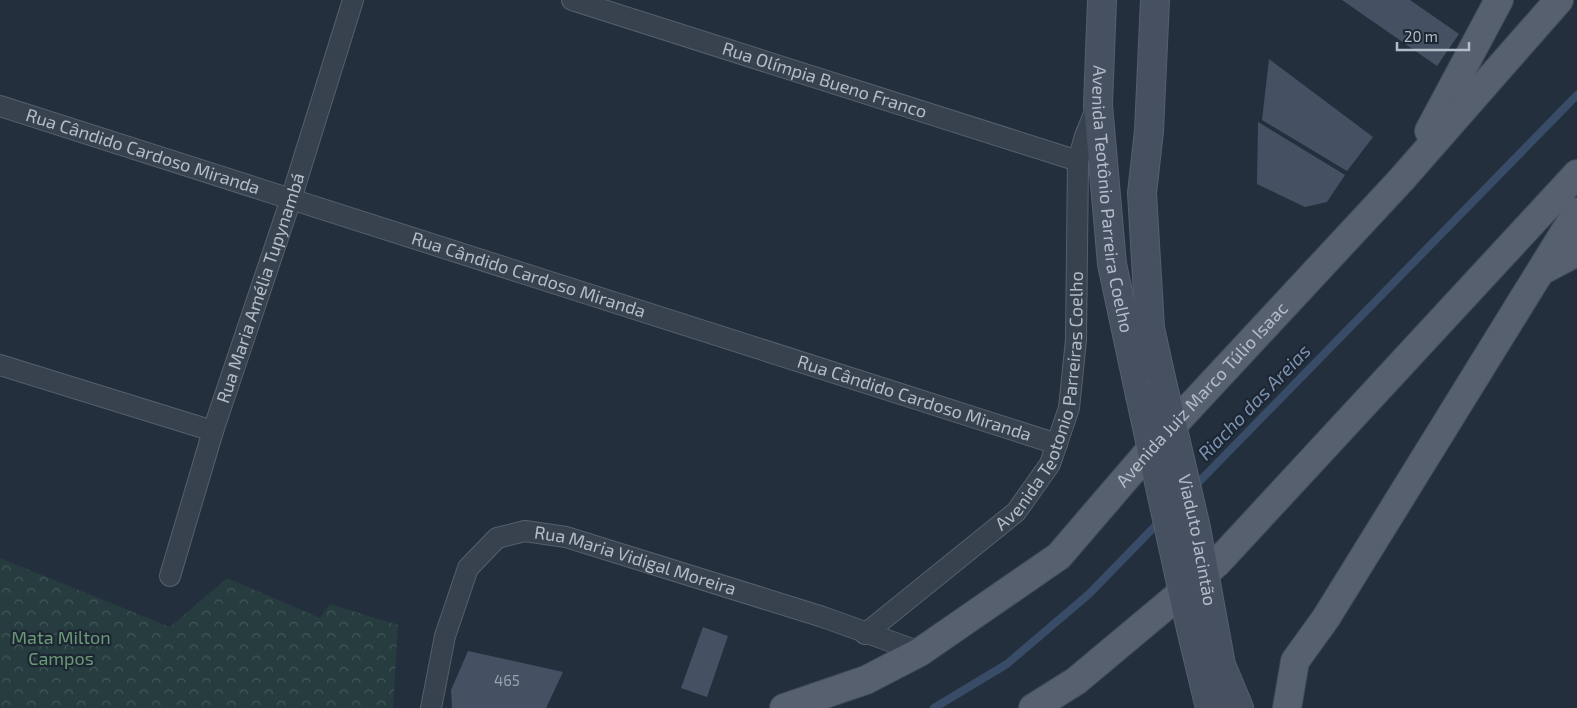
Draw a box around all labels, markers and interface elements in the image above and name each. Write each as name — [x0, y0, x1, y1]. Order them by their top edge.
scale bar — [1397, 20, 1470, 52]
text: 20 m — [1404, 27, 1438, 45]
street label: Rua Olímpia Bueno Franco — [720, 37, 930, 122]
street label: Avenida Teotônio Parreira Coelho — [1088, 65, 1138, 335]
street label: Rua Cândido Cardoso Miranda — [23, 103, 263, 198]
street label: Rua Maria Amélia Tupynambá — [211, 170, 308, 406]
street label: Rua Cândido Cardoso Miranda — [409, 226, 649, 322]
street label: Avenida Teotonio Parreiras Coelho — [990, 271, 1087, 535]
street label: Avenida Juiz Marco Túlio Isaac — [1111, 297, 1292, 491]
water label: Riacho das Areias — [1193, 339, 1315, 464]
street label: Rua Cândido Cardoso Miranda — [795, 350, 1034, 445]
street label: Viaduto Jacintão — [1174, 472, 1222, 607]
street label: Rua Maria Vidigal Moreira — [533, 521, 739, 599]
park label: Mata Milton Campos — [11, 626, 111, 669]
house number: 465 — [494, 671, 520, 689]

